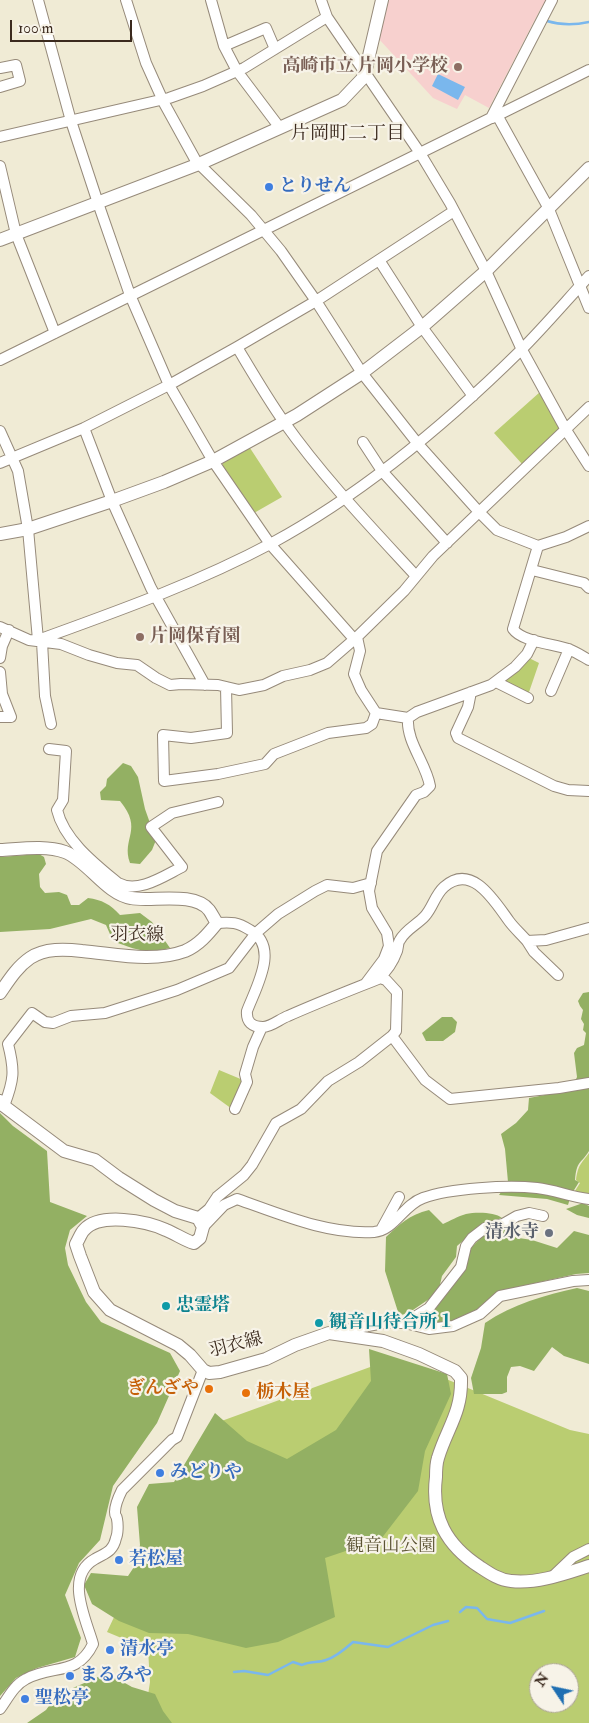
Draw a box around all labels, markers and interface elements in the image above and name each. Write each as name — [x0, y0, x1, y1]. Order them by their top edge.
scale bar — [12, 10, 135, 42]
text: 100 m — [18, 19, 53, 38]
place label: 高崎市立 片岡小学校 — [282, 56, 448, 78]
marker: 高崎市立 片岡小学校 — [452, 61, 464, 73]
district label: 片岡町二丁目 — [291, 124, 405, 146]
place label: とりせん — [279, 176, 351, 198]
marker: とりせん — [263, 181, 275, 193]
place label: 片岡保育園 — [150, 626, 240, 648]
marker: 片岡保育園 — [134, 631, 146, 643]
street label: 羽衣線 — [110, 925, 164, 947]
place label: 清水寺 — [485, 1222, 539, 1244]
marker: 清水寺 — [543, 1227, 555, 1239]
place label: 忠霊塔 — [176, 1295, 230, 1317]
marker: 忠霊塔 — [160, 1300, 172, 1312]
place label: 観音山待合所１ — [329, 1312, 455, 1334]
marker: 観音山待合所１ — [313, 1317, 325, 1329]
street label: 羽衣線 — [207, 1329, 265, 1363]
place label: ぎんざや — [127, 1378, 199, 1400]
place label: 栃木屋 — [256, 1382, 310, 1404]
marker: ぎんざや — [203, 1383, 215, 1395]
marker: 栃木屋 — [240, 1387, 252, 1399]
place label: みどりや — [170, 1462, 242, 1484]
marker: みどりや — [154, 1467, 166, 1479]
park label: 観音山公園 — [346, 1536, 436, 1558]
place label: 若松屋 — [129, 1549, 183, 1571]
marker: 若松屋 — [113, 1554, 125, 1566]
place label: 清水亭 — [120, 1639, 174, 1661]
marker: 清水亭 — [104, 1644, 116, 1656]
north arrow — [529, 1663, 579, 1713]
place label: まるみや — [80, 1665, 152, 1687]
marker: まるみや — [64, 1670, 76, 1682]
text: N — [531, 1670, 553, 1690]
place label: 聖松亭 — [35, 1688, 89, 1710]
marker: 聖松亭 — [19, 1693, 31, 1705]

